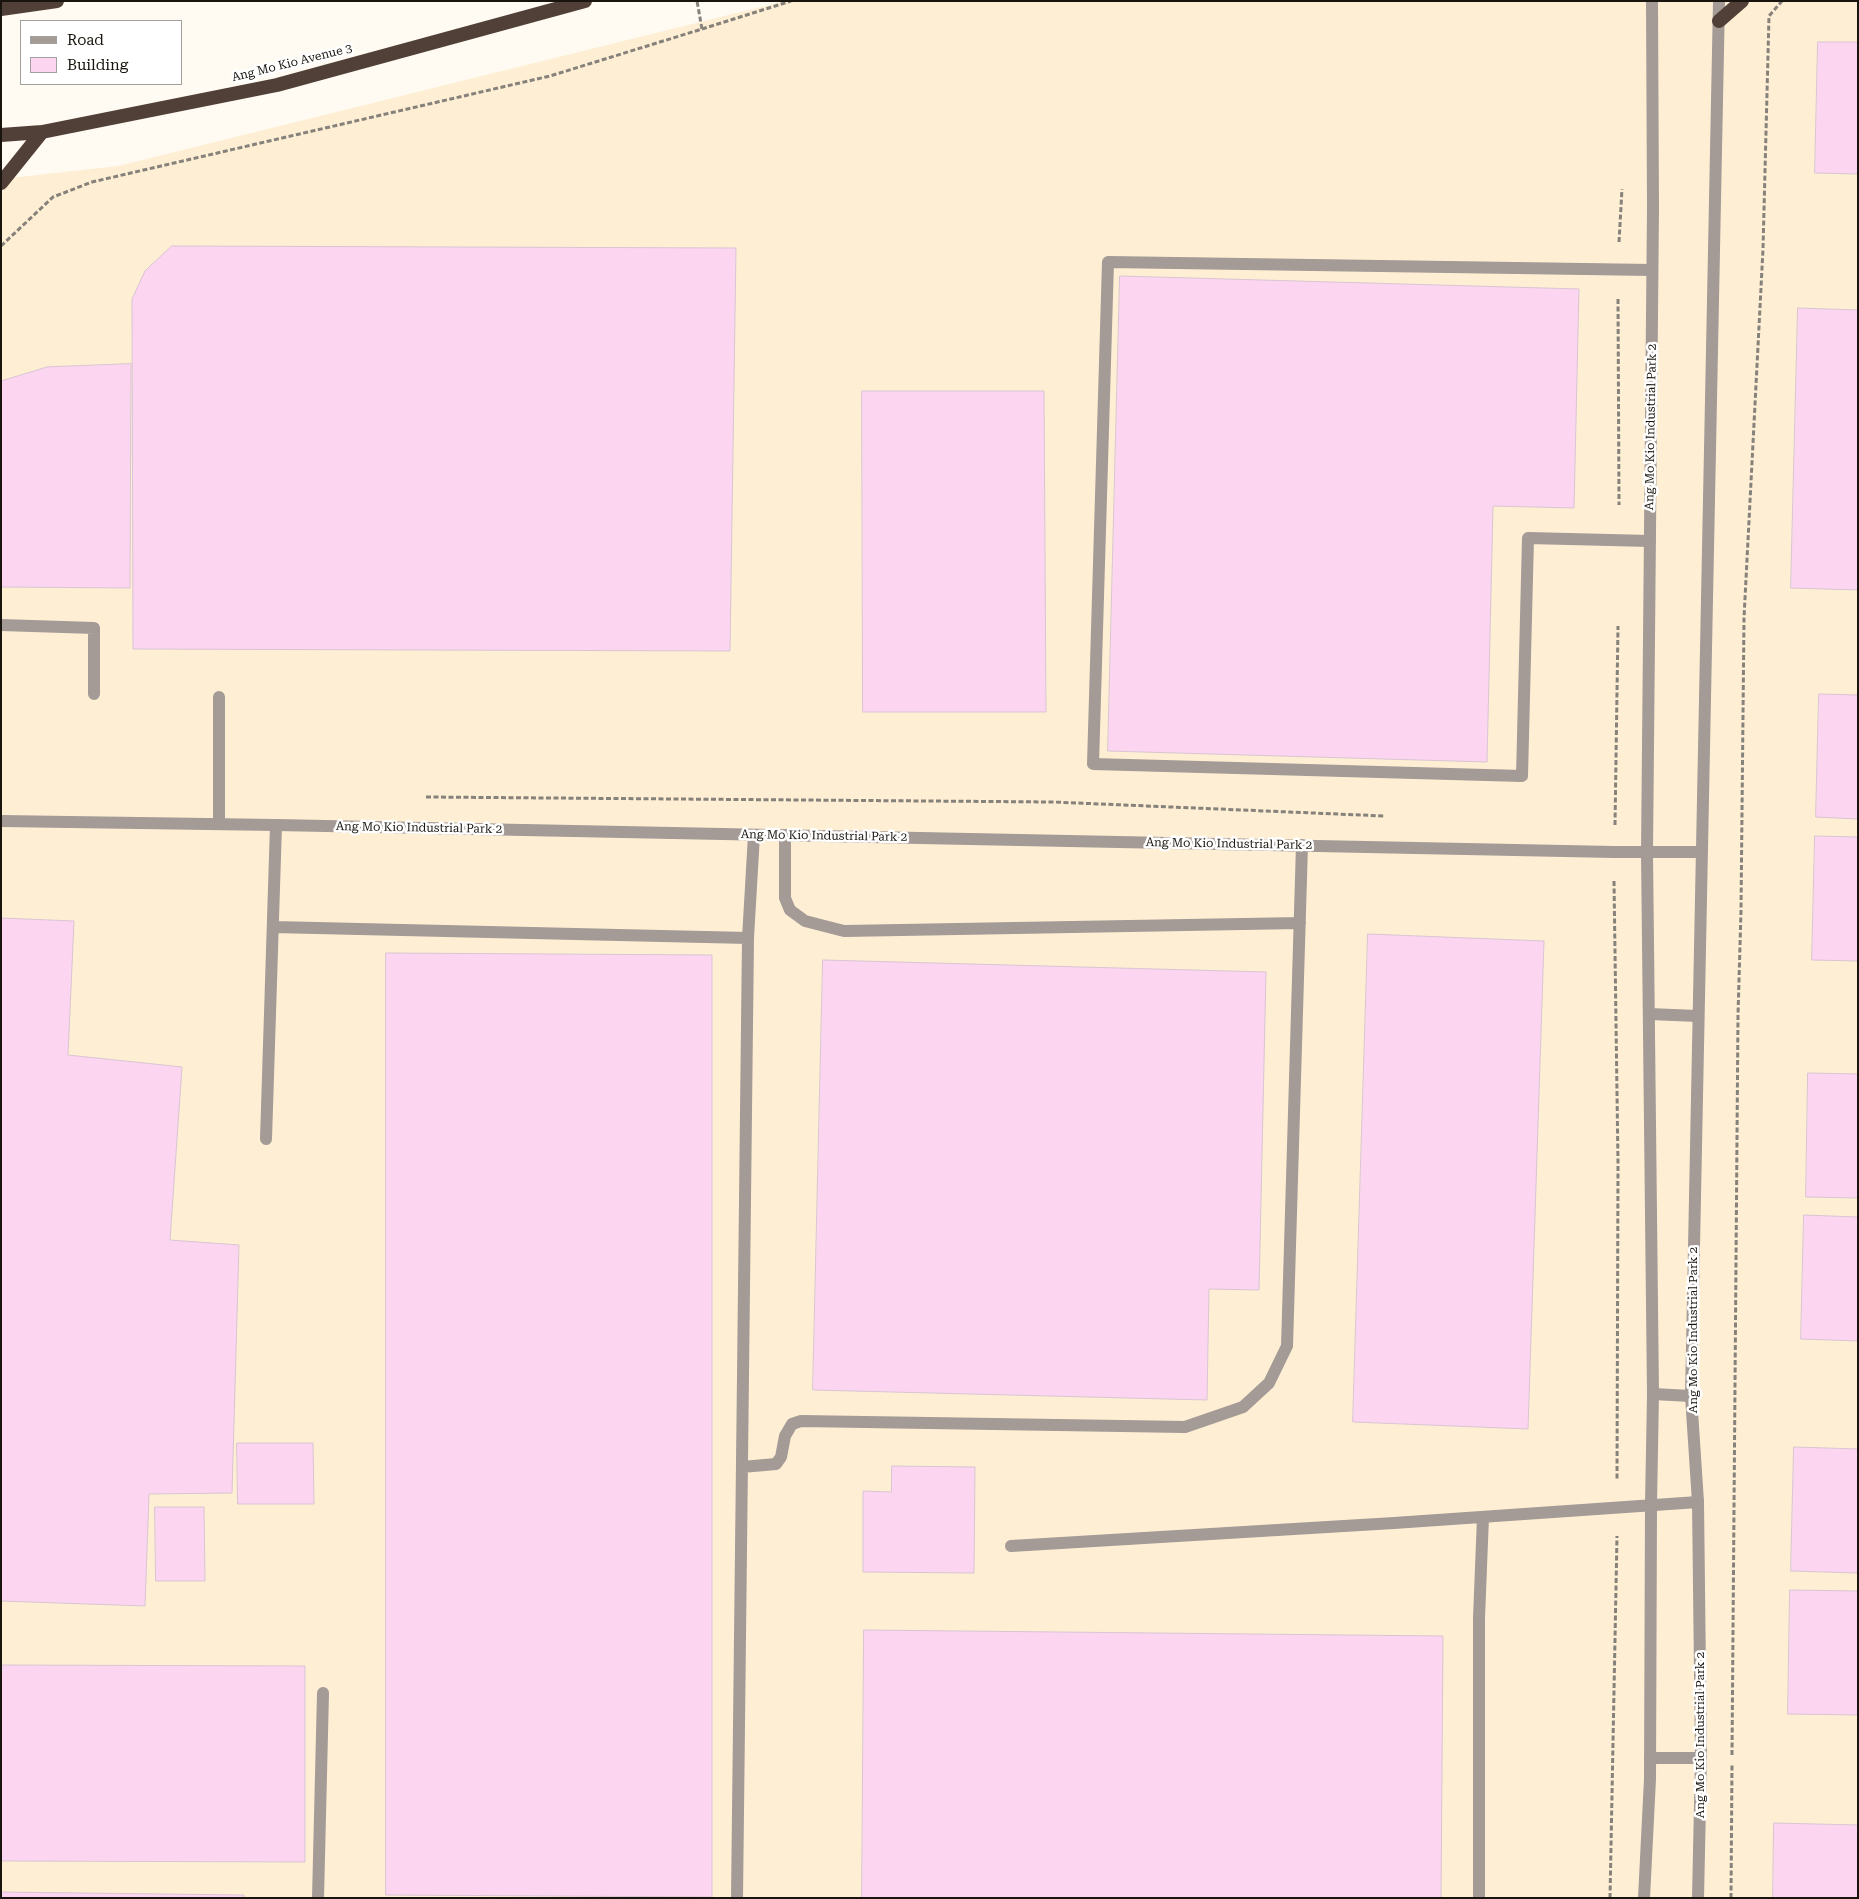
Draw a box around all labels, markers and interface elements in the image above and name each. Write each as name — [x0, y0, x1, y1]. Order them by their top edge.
legend — [20, 20, 182, 85]
text: Road — [67, 31, 104, 49]
street label: Ang Mo Kio Avenue 3 — [230, 41, 354, 85]
text: Building — [67, 56, 128, 74]
street label: Ang Mo Kio Industrial Park 2 — [1642, 344, 1660, 510]
street label: Ang Mo Kio Industrial Park 2 — [336, 819, 502, 837]
street label: Ang Mo Kio Industrial Park 2 — [741, 827, 907, 845]
street label: Ang Mo Kio Industrial Park 2 — [1146, 835, 1312, 853]
street label: Ang Mo Kio Industrial Park 2 — [1686, 1247, 1700, 1413]
street label: Ang Mo Kio Industrial Park 2 — [1693, 1652, 1707, 1818]

